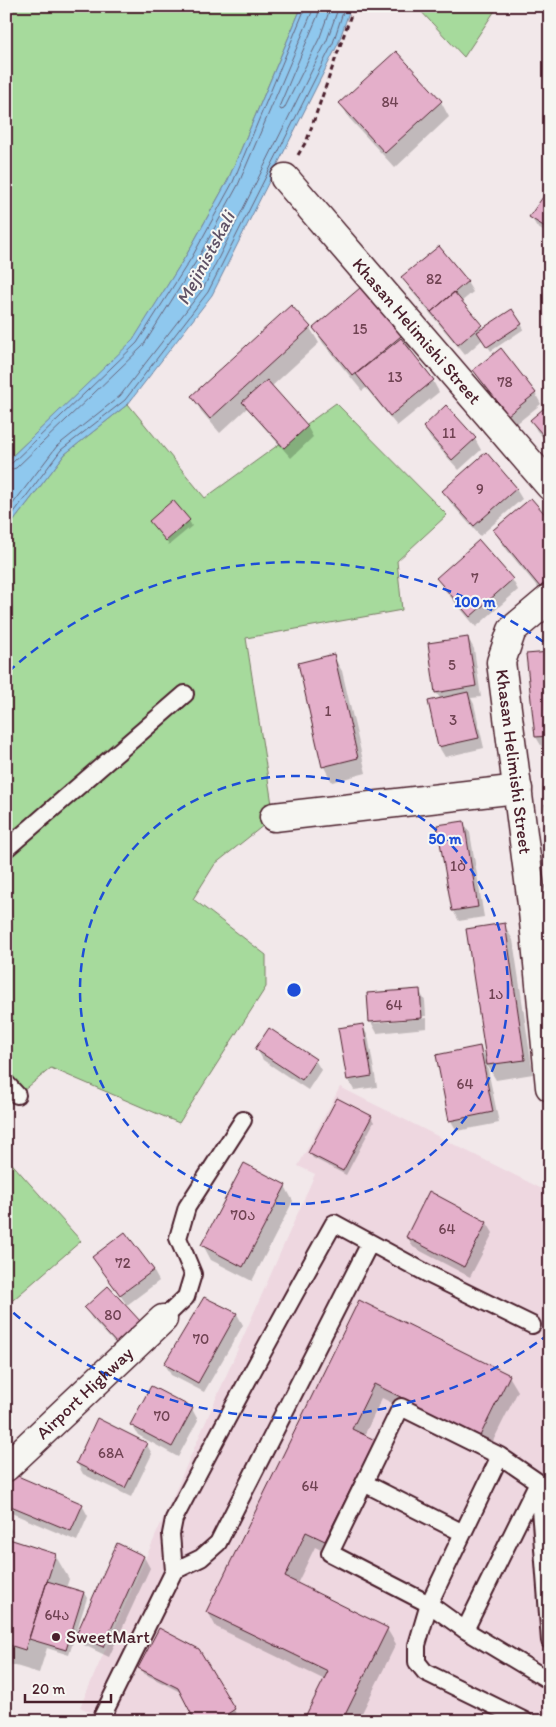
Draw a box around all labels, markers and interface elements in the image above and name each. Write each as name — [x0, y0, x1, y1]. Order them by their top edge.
house number: 84 — [381, 93, 399, 111]
water label: Mejinistskali — [171, 206, 241, 309]
street label: Khasan Helimishi Street — [348, 253, 486, 409]
house number: 82 — [426, 270, 442, 288]
house number: 15 — [353, 320, 368, 338]
house number: 13 — [387, 368, 403, 386]
house number: 78 — [497, 373, 513, 391]
house number: 11 — [442, 424, 456, 442]
house number: 9 — [476, 480, 484, 498]
house number: 7 — [471, 569, 479, 587]
text: 100 m — [454, 593, 496, 611]
house number: 5 — [448, 656, 456, 674]
street label: Khasan Helimishi Street — [491, 668, 537, 856]
house number: 1 — [325, 702, 332, 720]
house number: 3 — [449, 711, 457, 729]
text: 50 m — [428, 830, 462, 848]
house number: 1ბ — [450, 857, 466, 875]
centre of rings — [285, 981, 303, 999]
house number: 1ა — [488, 985, 504, 1003]
house number: 64 — [386, 996, 402, 1014]
house number: 64 — [457, 1075, 473, 1093]
house number: 70ა — [231, 1206, 255, 1224]
house number: 64 — [439, 1220, 455, 1238]
house number: 72 — [115, 1254, 131, 1272]
house number: 80 — [104, 1306, 122, 1324]
house number: 70 — [193, 1330, 209, 1348]
street label: Airport Highway — [32, 1342, 138, 1444]
house number: 70 — [154, 1407, 170, 1425]
house number: 68A — [98, 1444, 124, 1462]
house number: 64 — [302, 1477, 318, 1495]
house number: 64ა — [44, 1606, 70, 1624]
place label: SweetMart — [66, 1626, 150, 1648]
marker: SweetMart — [50, 1631, 62, 1643]
scale bar — [25, 1672, 111, 1704]
text: 20 m — [32, 1680, 66, 1698]

